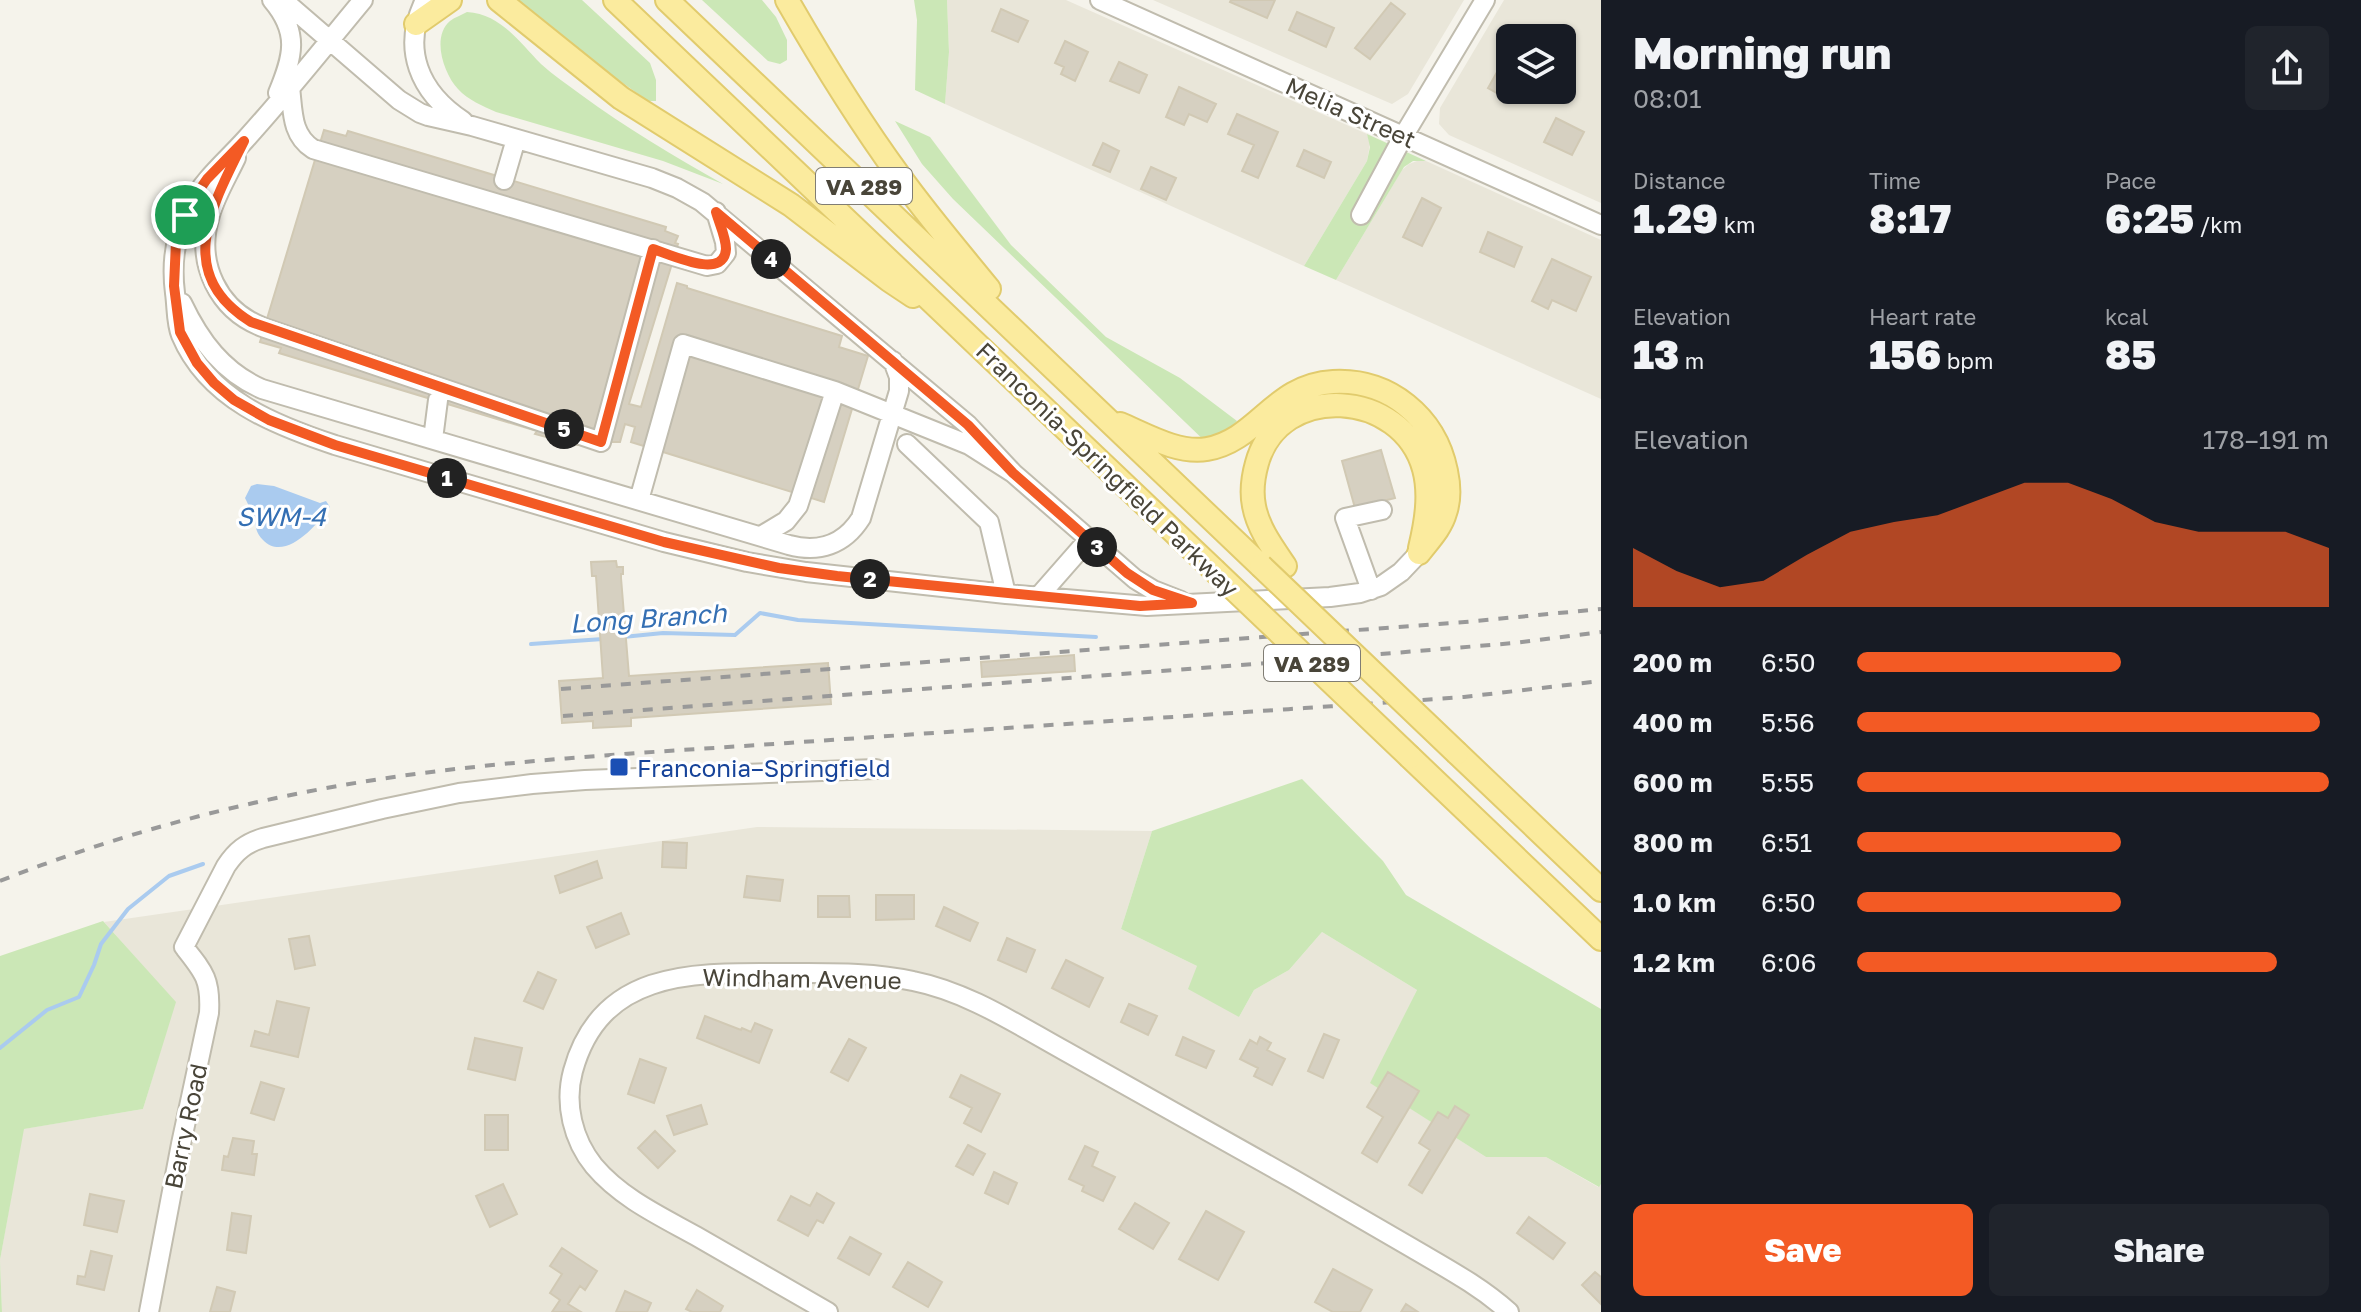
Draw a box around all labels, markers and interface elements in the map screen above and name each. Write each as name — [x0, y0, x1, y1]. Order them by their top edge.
map controls — [1496, 24, 1576, 104]
button: layers — [1496, 24, 1576, 104]
text: Morning run — [1633, 26, 1891, 79]
button: share — [2245, 26, 2329, 110]
street label: Melia Street — [1281, 70, 1421, 154]
text: 08:01 — [1633, 83, 1702, 114]
text: Distance — [1633, 167, 1725, 194]
text: Time — [1869, 167, 1921, 194]
text: Pace — [2105, 167, 2156, 194]
road number: VA 289 — [816, 168, 912, 204]
pin — [151, 181, 219, 249]
icon: arrive — [163, 193, 207, 237]
text: 1.29 — [1633, 194, 1718, 242]
text: 8:17 — [1869, 194, 1951, 242]
text: 6:25 — [2105, 194, 2194, 242]
text: km — [1718, 211, 1756, 238]
text: /km — [2194, 211, 2242, 238]
pin: 4 — [751, 239, 791, 279]
text: 4 — [764, 245, 778, 272]
text: Elevation — [1633, 303, 1731, 330]
text: Heart rate — [1869, 303, 1976, 330]
text: kcal — [2105, 303, 2148, 330]
text: 13 — [1633, 330, 1679, 378]
text: 156 — [1869, 330, 1941, 378]
text: 85 — [2105, 330, 2156, 378]
street label: Franconia-Springfield Parkway — [971, 336, 1245, 602]
text: m — [1679, 347, 1704, 374]
text: bpm — [1941, 347, 1993, 374]
pin: 5 — [544, 409, 584, 449]
text: 5 — [557, 415, 571, 442]
text: Elevation — [1633, 424, 1749, 455]
text: 178–191 m — [2203, 424, 2329, 455]
pin: 1 — [427, 458, 467, 498]
text: 1 — [441, 464, 453, 491]
water label: SWM-4 — [236, 501, 327, 532]
pin: 3 — [1077, 527, 1117, 567]
text: 3 — [1090, 533, 1104, 560]
pin: 2 — [850, 559, 890, 599]
text: 2 — [863, 565, 877, 592]
water label: Long Branch — [569, 597, 728, 639]
road number: VA 289 — [1264, 645, 1360, 681]
text: 200 m — [1633, 647, 1712, 678]
text: 6:50 — [1761, 647, 1816, 678]
text: 400 m — [1633, 707, 1712, 738]
text: 5:56 — [1761, 707, 1815, 738]
place label: Franconia–Springfield — [637, 753, 890, 782]
marker: Franconia–Springfield — [608, 756, 630, 778]
text: 600 m — [1633, 767, 1713, 798]
text: 5:55 — [1761, 767, 1814, 798]
text: 800 m — [1633, 827, 1713, 858]
text: 6:51 — [1761, 827, 1812, 858]
text: 1.0 km — [1633, 887, 1716, 918]
text: 6:50 — [1761, 887, 1816, 918]
text: 1.2 km — [1633, 947, 1715, 978]
text: 6:06 — [1761, 947, 1816, 978]
street label: Windham Avenue — [702, 962, 902, 994]
street label: Barry Road — [158, 1061, 212, 1191]
button: Save — [1633, 1204, 1973, 1296]
button: Share — [1989, 1204, 2329, 1296]

